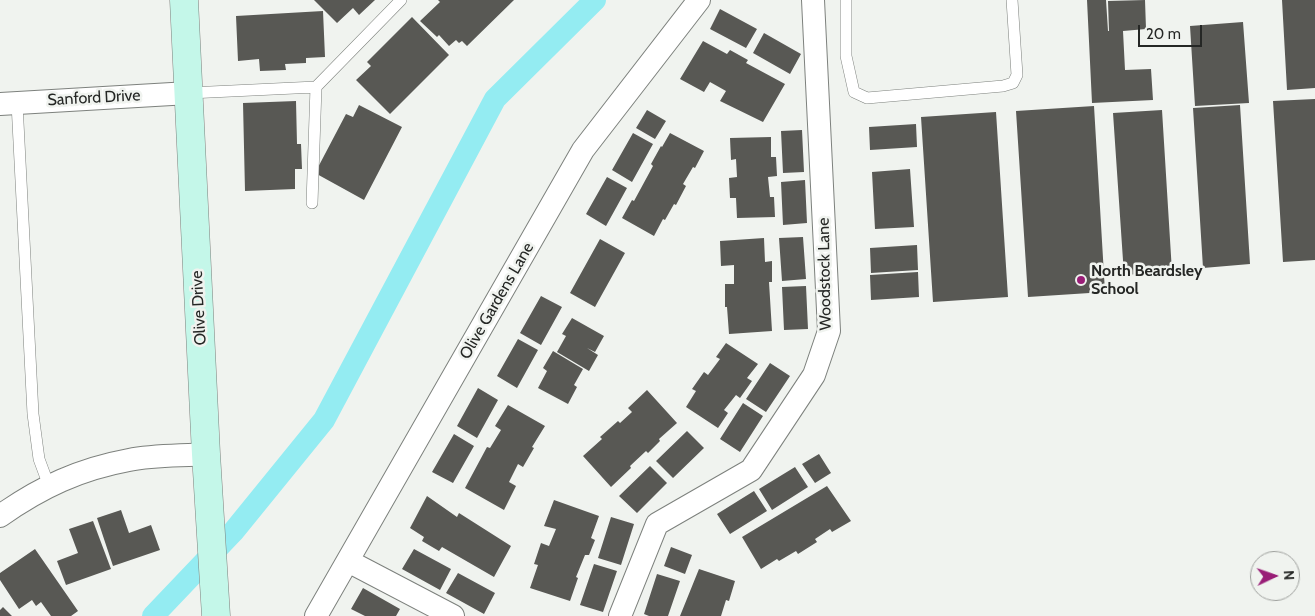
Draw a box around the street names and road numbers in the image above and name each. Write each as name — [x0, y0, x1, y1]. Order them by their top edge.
street label: Sanford Drive — [47, 86, 141, 110]
street label: Woodstock Lane — [814, 218, 836, 330]
street label: Olive Gardens Lane — [456, 239, 538, 363]
street label: Olive Drive — [187, 270, 211, 346]

